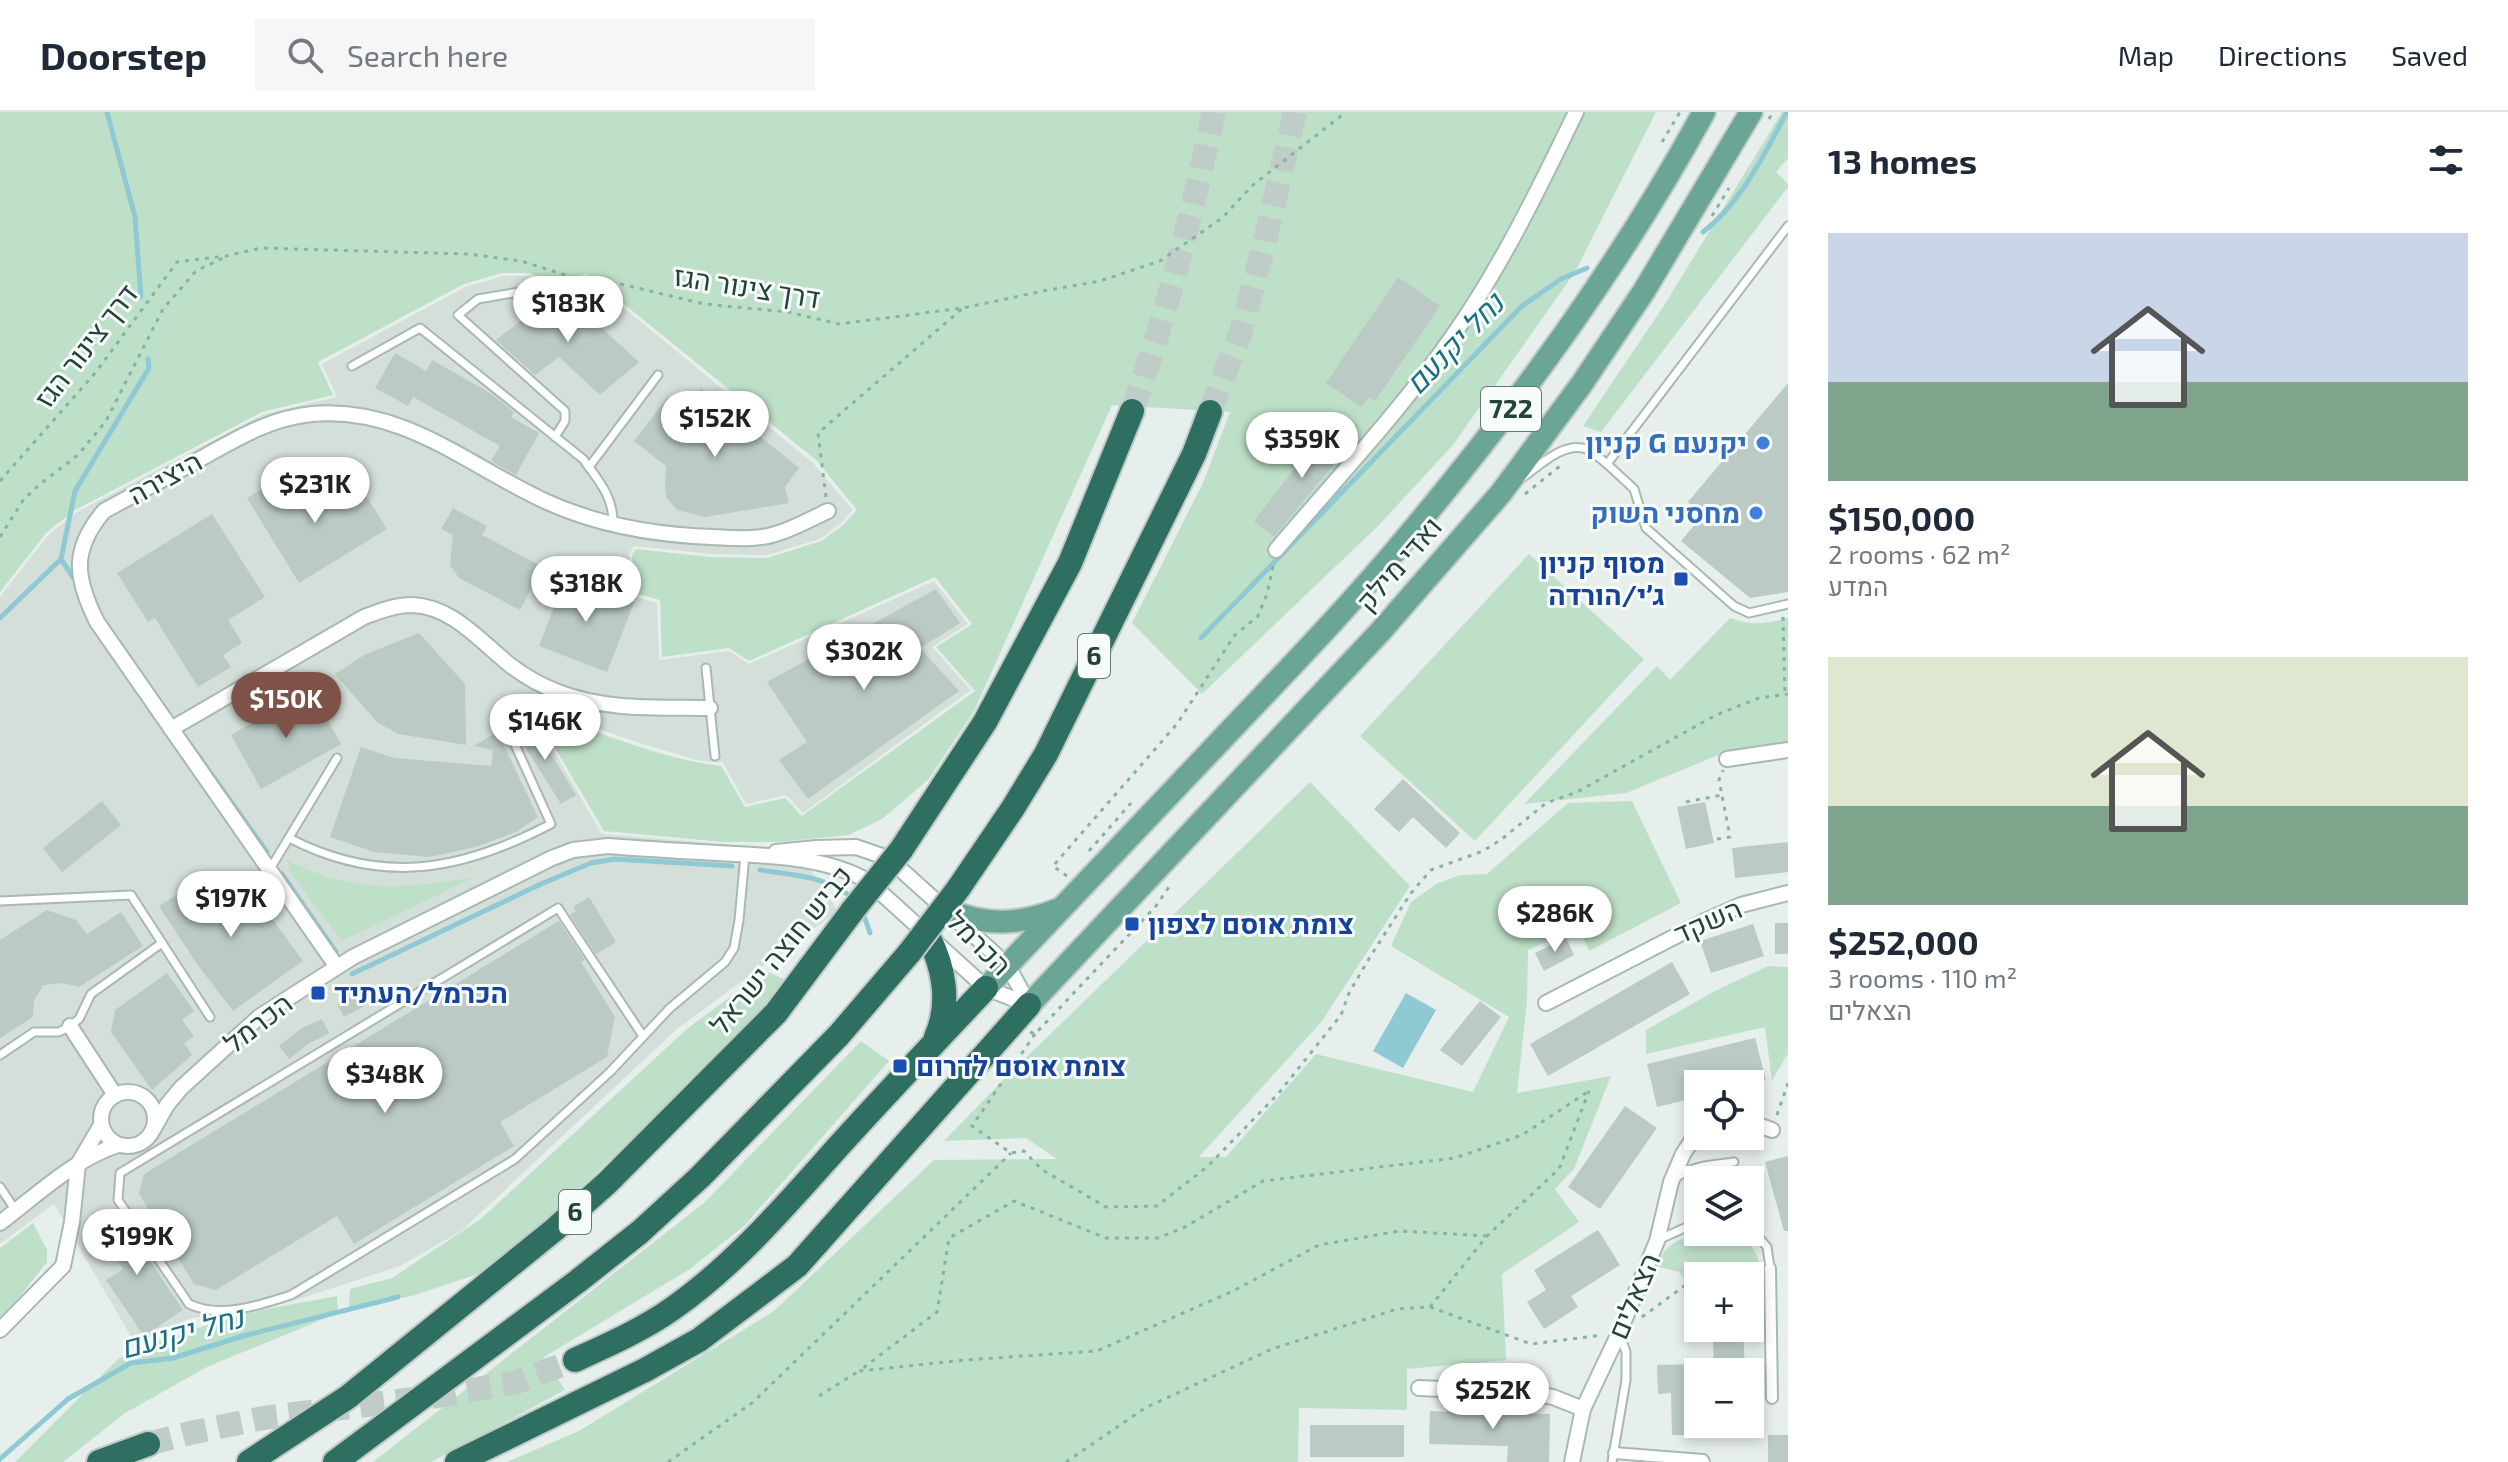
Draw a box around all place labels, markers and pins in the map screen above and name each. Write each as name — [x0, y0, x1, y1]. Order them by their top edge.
pin: $183K — [512, 276, 624, 344]
pin: $152K — [659, 391, 771, 459]
pin: $359K — [1246, 412, 1358, 480]
place label: קניון G יקנעם — [1586, 425, 1747, 459]
marker: קניון G יקנעם — [1754, 434, 1772, 452]
pin: $231K — [259, 457, 371, 525]
place label: מחסני השוק — [1590, 495, 1740, 529]
marker: מחסני השוק — [1747, 504, 1765, 522]
place label: מסוף קניון ג׳י/הורדה — [1539, 545, 1665, 611]
pin: $318K — [530, 556, 642, 624]
marker: מסוף קניון ג׳י/הורדה — [1672, 570, 1690, 588]
pin: $302K — [808, 624, 920, 692]
pin: $150K — [230, 672, 342, 740]
pin: $146K — [489, 694, 601, 762]
pin: $197K — [175, 871, 287, 939]
pin: $286K — [1499, 886, 1611, 954]
place label: צומת אוסם לצפון — [1148, 906, 1354, 940]
marker: צומת אוסם לצפון — [1123, 915, 1141, 933]
place label: הכרמל/העתיד — [334, 975, 508, 1009]
marker: הכרמל/העתיד — [309, 984, 327, 1002]
pin: $348K — [329, 1047, 441, 1115]
place label: צומת אוסם לדרום — [916, 1048, 1126, 1082]
marker: צומת אוסם לדרום — [891, 1057, 909, 1075]
pin: $199K — [81, 1209, 193, 1277]
pin: $252K — [1437, 1363, 1549, 1431]

